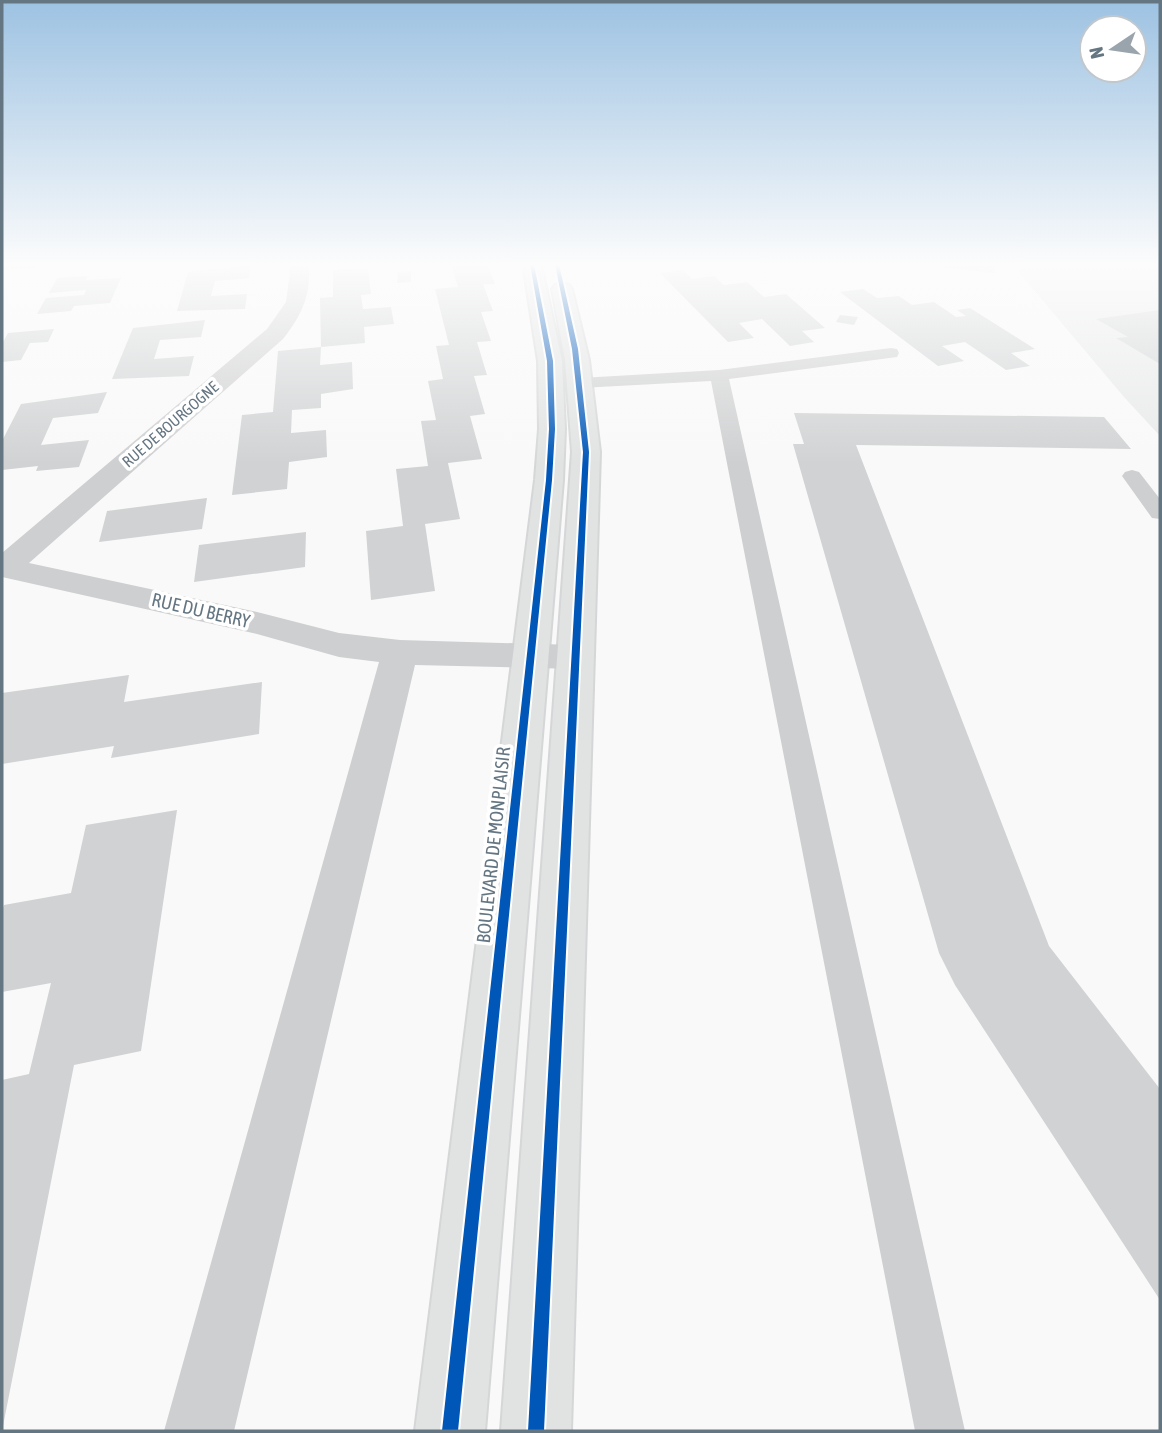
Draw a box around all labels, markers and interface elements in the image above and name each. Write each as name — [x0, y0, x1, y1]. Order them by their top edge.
north arrow — [1078, 14, 1148, 84]
text: N — [1084, 45, 1108, 61]
street label: RUE DE BOURGOGNE — [118, 377, 222, 471]
street label: RUE DU BERRY — [150, 588, 253, 632]
street label: BOULEVARD DE MONPLAISIR — [472, 745, 514, 944]

